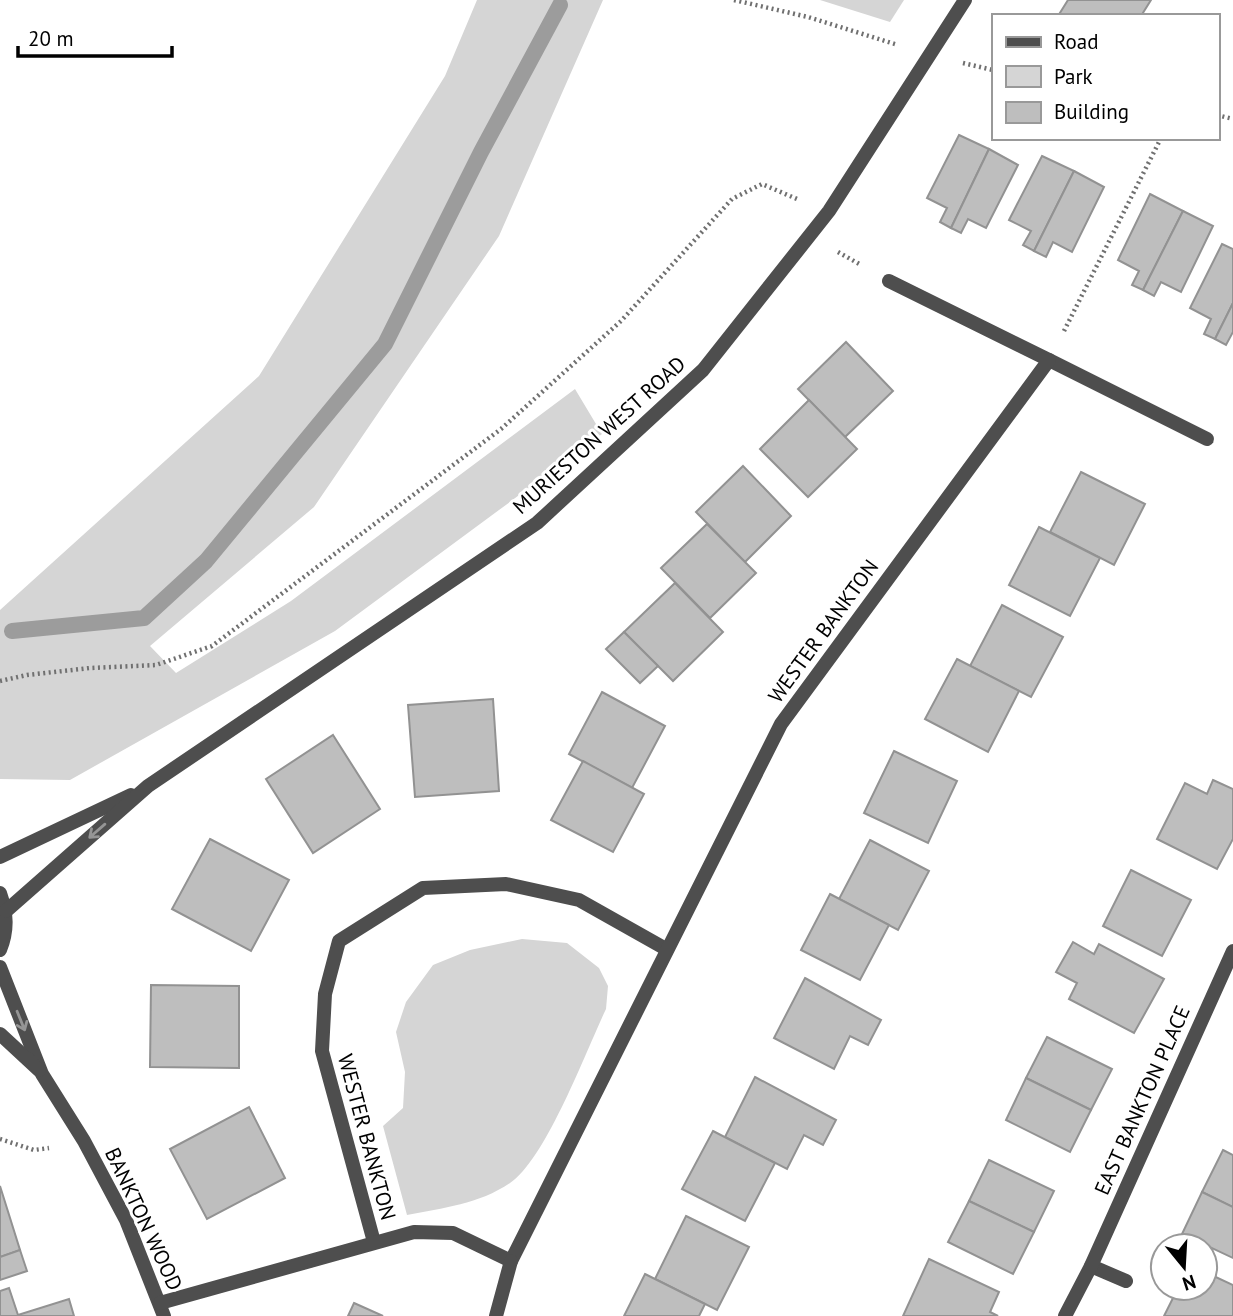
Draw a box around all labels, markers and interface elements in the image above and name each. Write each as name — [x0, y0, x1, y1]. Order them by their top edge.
scale bar — [18, 14, 172, 58]
legend — [992, 14, 1219, 140]
text: 20 m — [28, 25, 74, 52]
text: Road — [1054, 28, 1098, 55]
text: Park — [1054, 63, 1093, 90]
text: Building — [1054, 98, 1129, 125]
street label: MURIESTON WEST ROAD — [507, 350, 691, 520]
street label: WESTER BANKTON — [762, 554, 884, 708]
one-way arrow — [88, 823, 106, 839]
street label: EAST BANKTON PLACE — [1088, 1001, 1196, 1199]
one-way arrow — [16, 1009, 29, 1031]
street label: WESTER BANKTON — [332, 1051, 402, 1223]
street label: BANKTON WOOD — [99, 1143, 189, 1295]
north arrow — [1149, 1232, 1219, 1302]
text: N — [1180, 1270, 1199, 1297]

